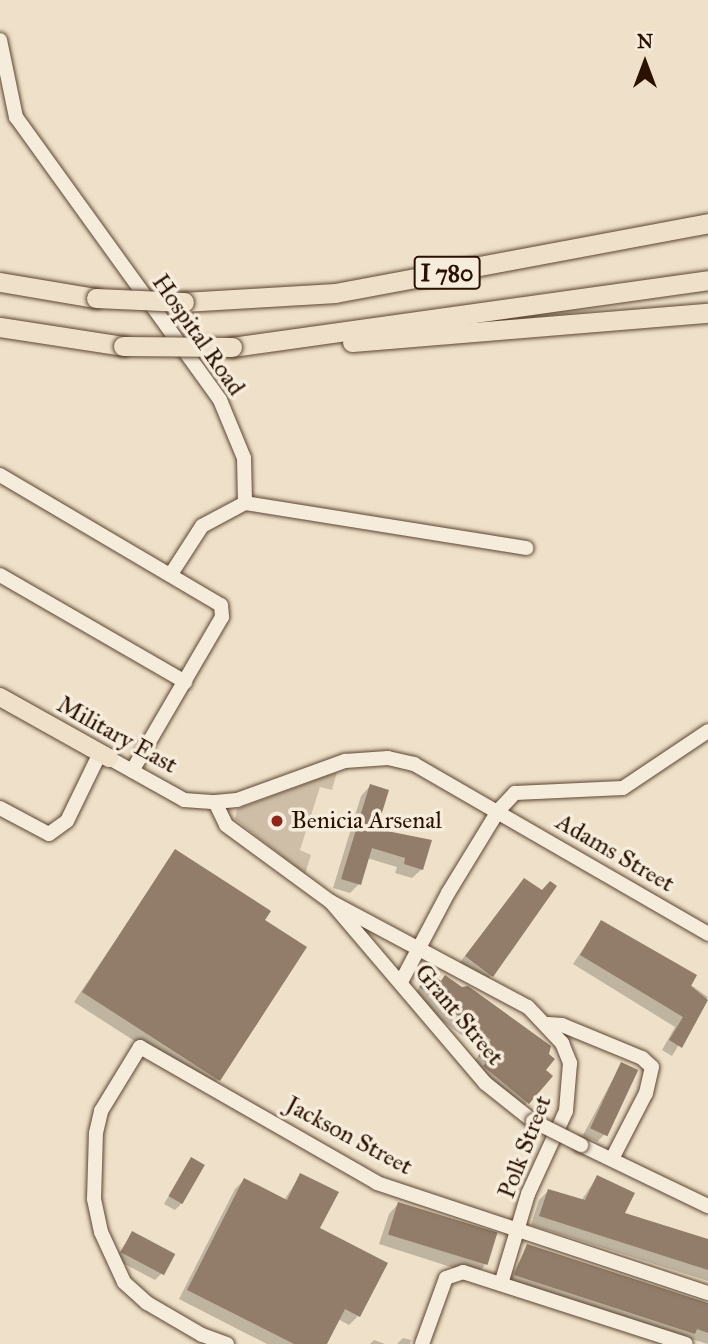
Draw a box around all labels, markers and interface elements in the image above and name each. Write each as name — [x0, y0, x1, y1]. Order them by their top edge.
north arrow — [610, 28, 680, 98]
text: N — [637, 30, 653, 53]
road number: I 780 — [412, 254, 482, 292]
street label: Hospital Road — [146, 269, 250, 401]
street label: Military East — [52, 690, 182, 780]
place label: Benicia Arsenal — [291, 807, 442, 835]
street label: Adams Street — [551, 808, 679, 898]
marker: Benicia Arsenal — [269, 813, 285, 829]
street label: Grant Street — [408, 959, 510, 1071]
street label: Jackson Street — [281, 1091, 417, 1181]
street label: Polk Street — [492, 1092, 558, 1202]

